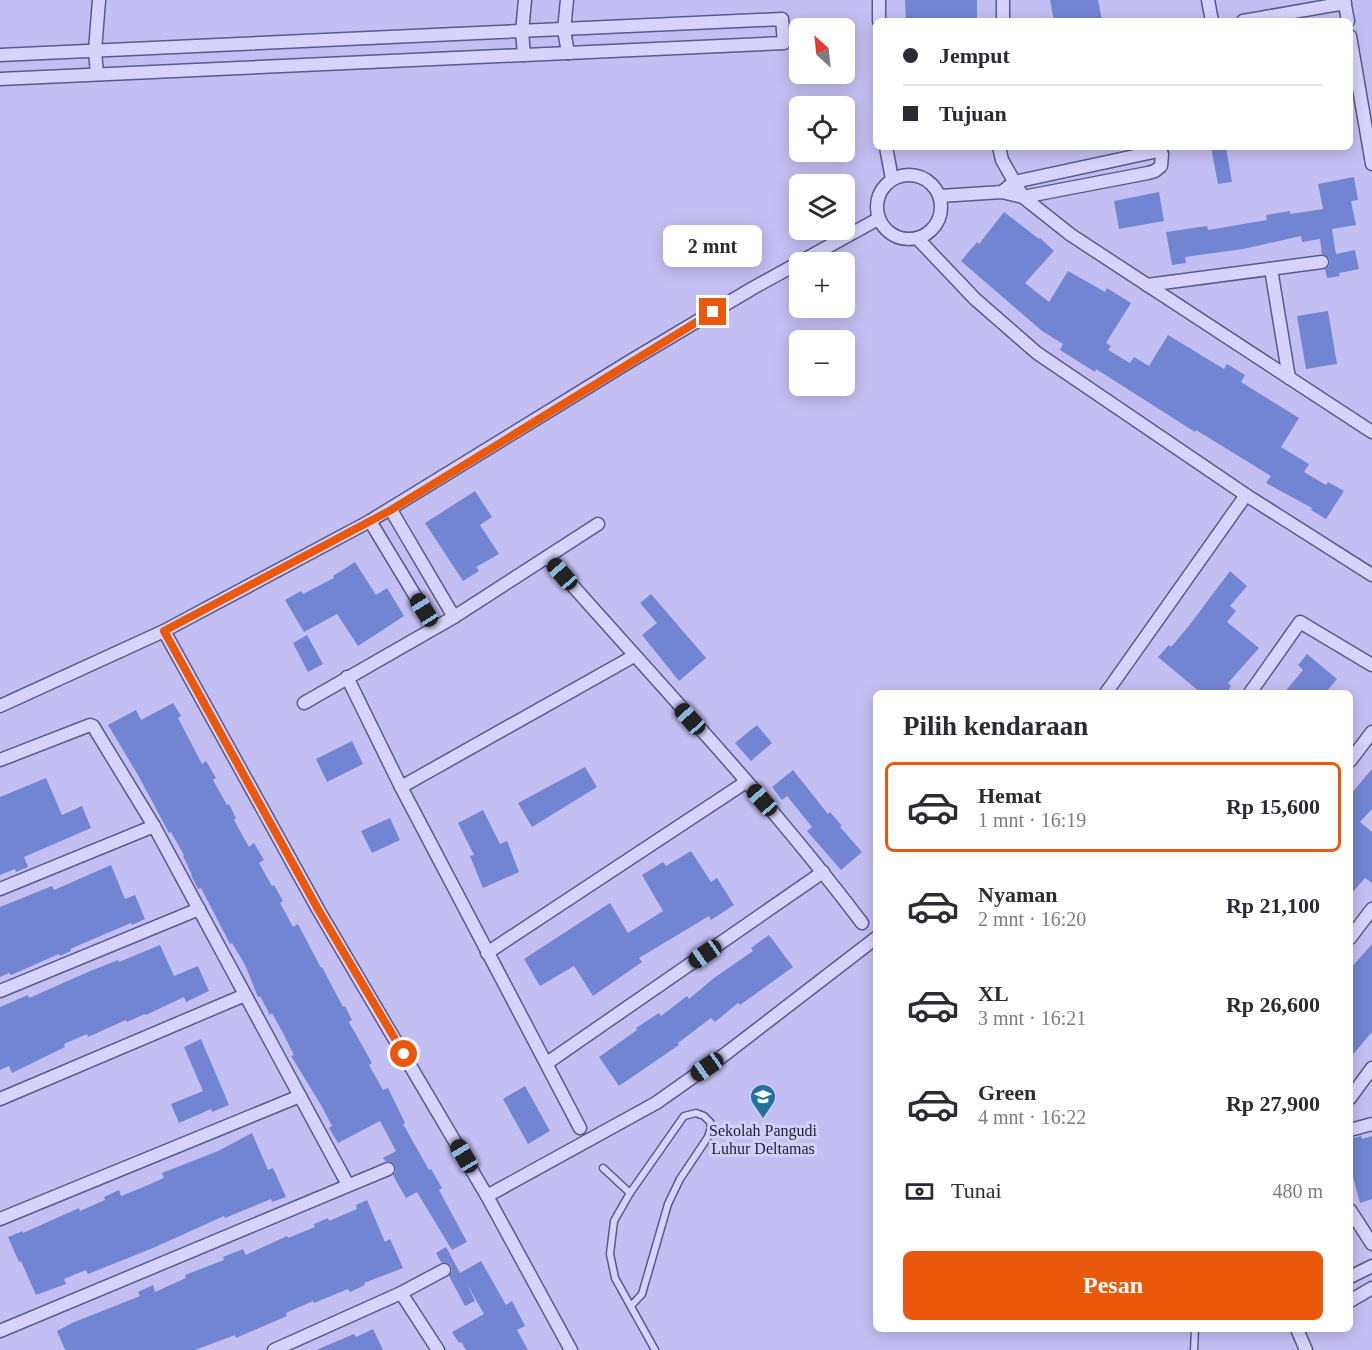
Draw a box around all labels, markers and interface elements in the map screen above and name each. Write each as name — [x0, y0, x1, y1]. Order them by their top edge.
north arrow — [789, 18, 855, 84]
map controls — [789, 18, 855, 396]
text: Jemput — [939, 43, 1010, 68]
button: locate — [789, 96, 855, 162]
text: Tujuan — [939, 101, 1007, 126]
button: layers — [789, 174, 855, 240]
callout: 2 mnt — [664, 225, 762, 267]
text: 2 mnt — [688, 235, 737, 257]
button: + — [789, 252, 855, 318]
route end — [699, 298, 726, 325]
button: − — [789, 330, 855, 396]
car — [543, 555, 581, 593]
car — [407, 590, 441, 630]
car — [671, 700, 709, 738]
text: Pilih kendaraan — [903, 711, 1088, 741]
icon: car — [906, 780, 960, 834]
car — [743, 781, 781, 819]
text: Hemat — [978, 783, 1042, 808]
text: Rp 15,600 — [1226, 794, 1320, 819]
text: 1 mnt · 16:19 — [978, 809, 1086, 831]
icon: car — [906, 879, 960, 933]
text: Nyaman — [978, 882, 1057, 907]
text: Rp 21,100 — [1226, 893, 1320, 918]
text: 2 mnt · 16:20 — [978, 908, 1086, 930]
car — [685, 936, 725, 972]
icon: car — [906, 978, 960, 1032]
text: XL — [978, 981, 1009, 1006]
text: Rp 26,600 — [1226, 992, 1320, 1017]
text: 3 mnt · 16:21 — [978, 1007, 1086, 1029]
route start — [390, 1040, 417, 1067]
car — [687, 1049, 727, 1085]
icon: car — [906, 1077, 960, 1131]
text: Green — [978, 1080, 1036, 1105]
school or university icon: Sekolah Pangudi Luhur Deltamas — [748, 1082, 778, 1120]
text: Rp 27,900 — [1226, 1091, 1320, 1116]
text: 4 mnt · 16:22 — [978, 1106, 1086, 1128]
place label: Sekolah Pangudi Luhur Deltamas — [709, 1122, 818, 1157]
car — [447, 1136, 481, 1176]
icon: cash — [903, 1175, 936, 1208]
text: Tunai — [951, 1178, 1002, 1203]
text: 480 m — [1272, 1180, 1323, 1202]
button: Pesan — [903, 1251, 1323, 1320]

